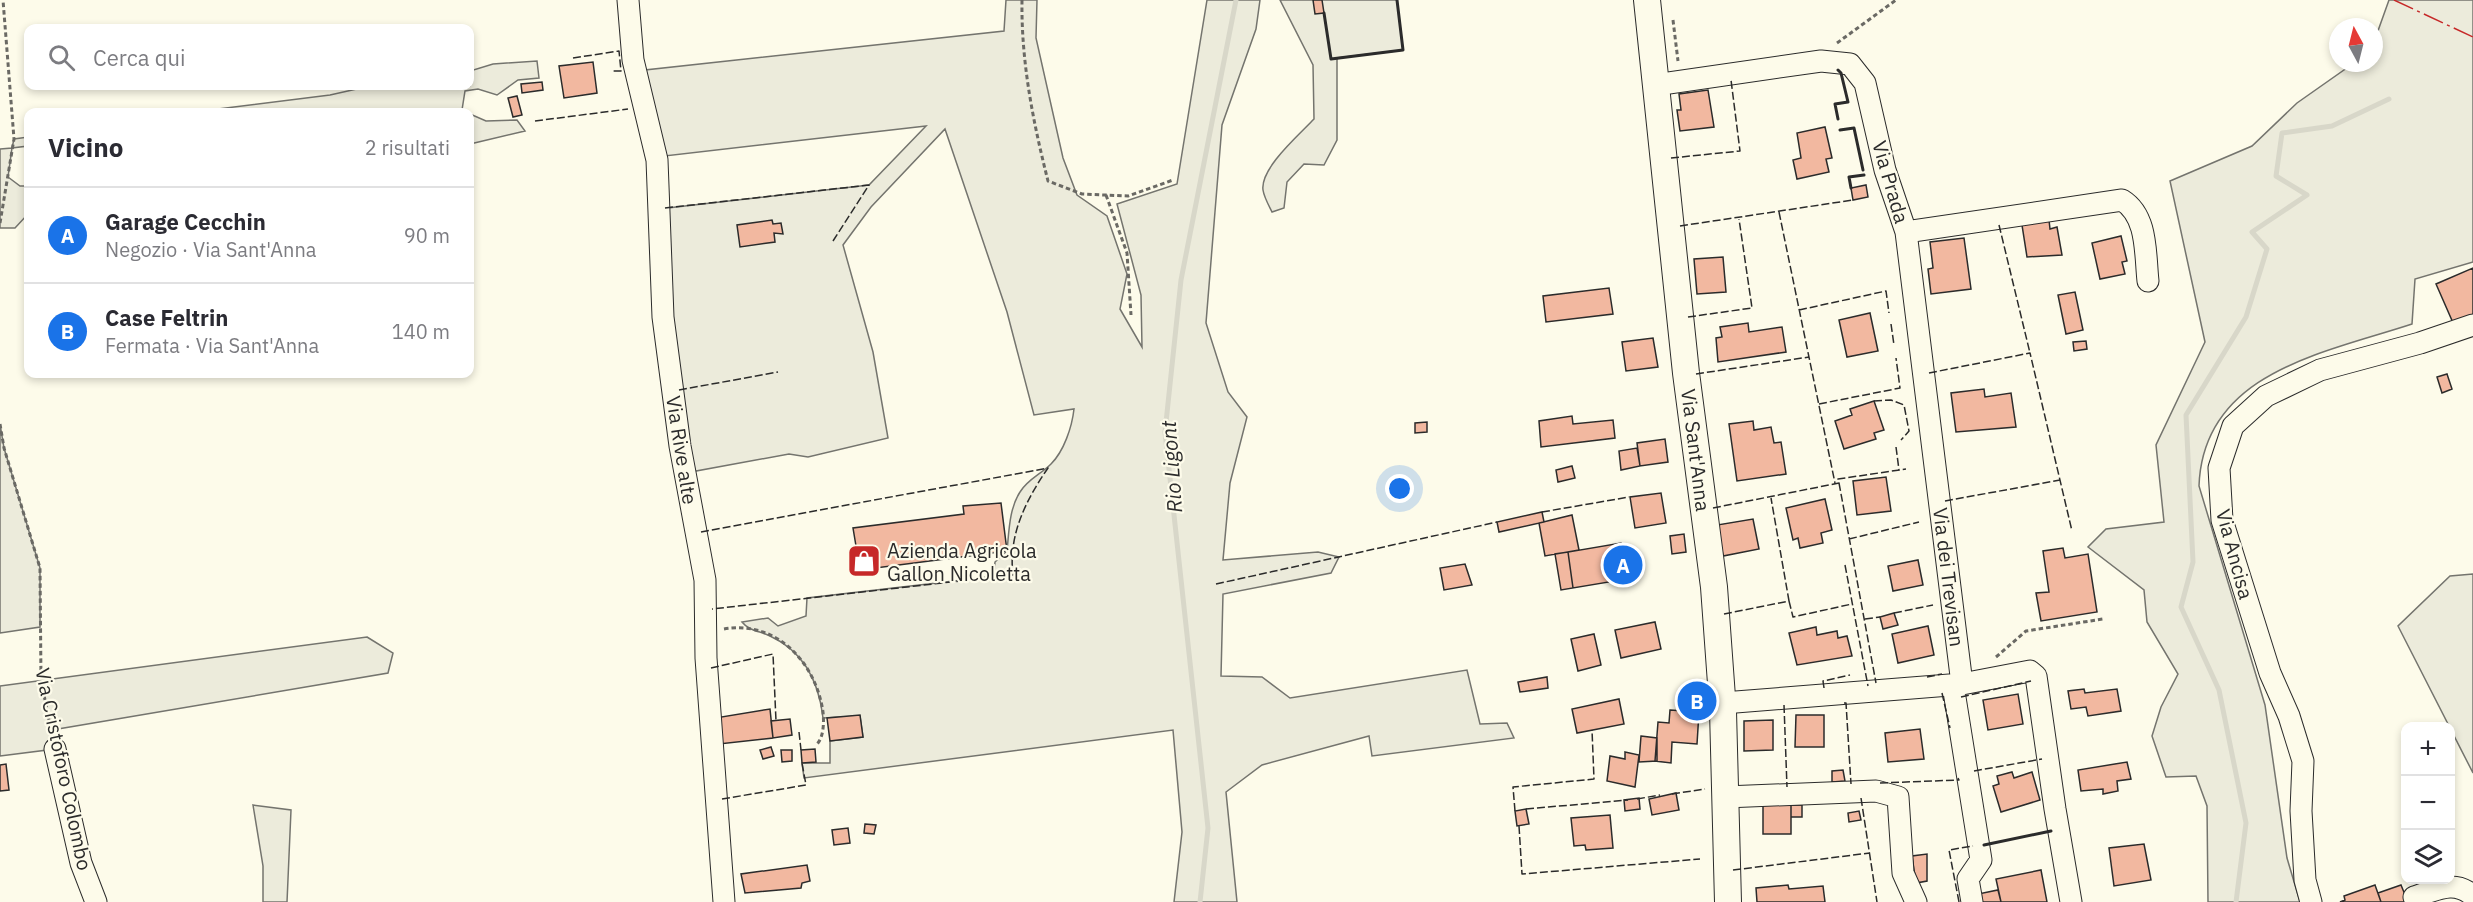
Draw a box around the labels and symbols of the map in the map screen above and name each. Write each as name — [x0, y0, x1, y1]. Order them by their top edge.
north arrow — [2329, 18, 2383, 72]
street label: Via Prada — [1866, 138, 1916, 227]
street label: Via Sant'Anna — [1675, 387, 1717, 513]
street label: Via Rive alte — [660, 394, 704, 506]
water label: Rio Ligont — [1154, 419, 1188, 514]
your location — [1385, 474, 1414, 503]
street label: Via dei Trevisan — [1927, 506, 1971, 648]
street label: Via Ancisa — [2210, 506, 2260, 602]
place label: Azienda Agricola Gallon Nicoletta — [887, 537, 1037, 587]
pin: A — [1604, 542, 1642, 588]
shop icon: Azienda Agricola Gallon Nicoletta — [846, 543, 882, 579]
street label: Via Cristoforo Colombo — [29, 665, 99, 873]
pin: B — [1678, 678, 1716, 724]

